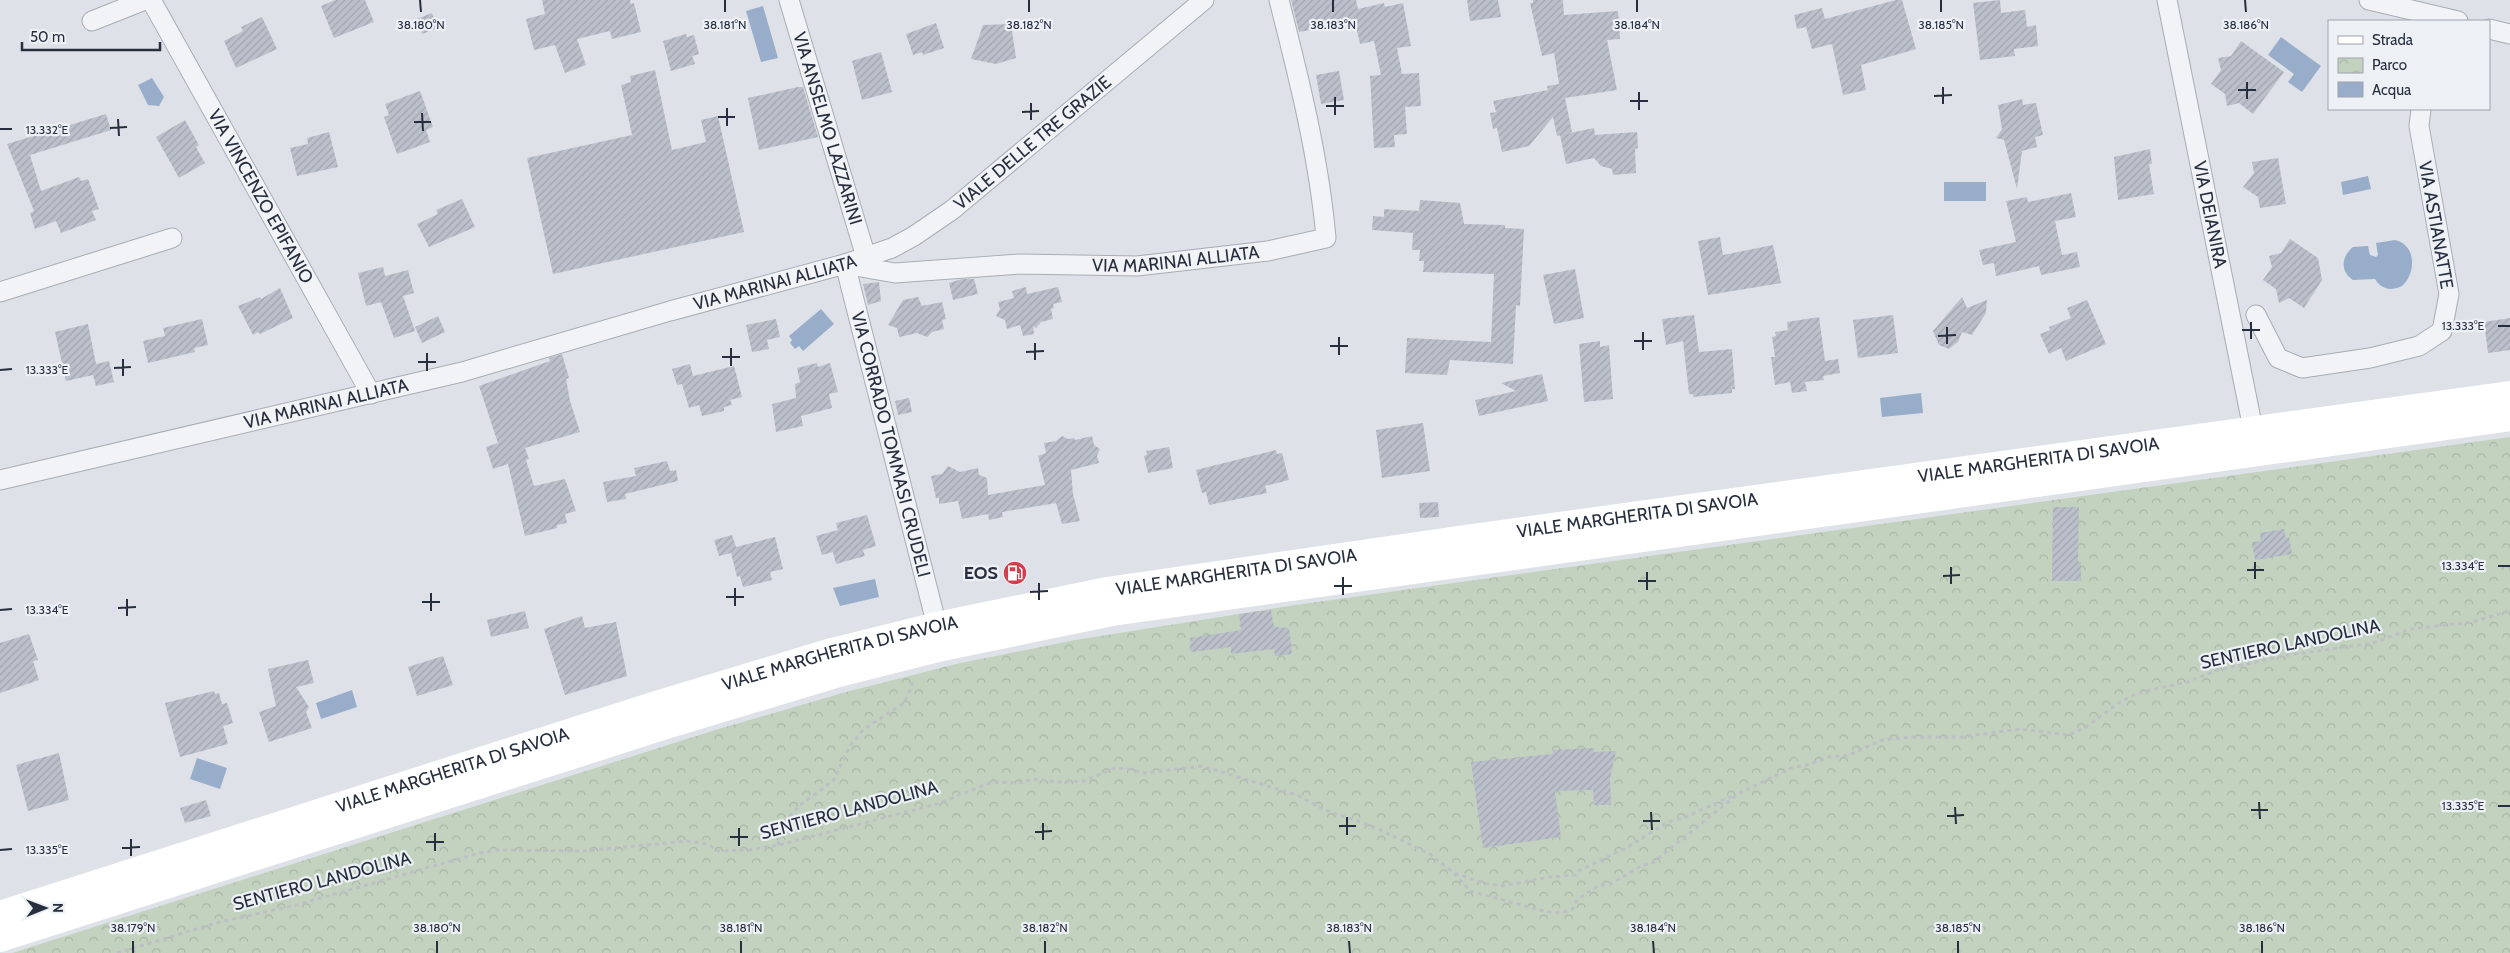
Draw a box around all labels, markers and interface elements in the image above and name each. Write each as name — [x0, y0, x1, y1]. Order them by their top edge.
text: 38.180°N — [397, 17, 445, 32]
text: 38.181°N — [703, 17, 747, 32]
text: 38.182°N — [1006, 17, 1052, 32]
text: 38.183°N — [1310, 17, 1356, 32]
text: 38.184°N — [1614, 17, 1660, 32]
text: 38.185°N — [1918, 17, 1964, 32]
text: 38.186°N — [2223, 17, 2269, 32]
scale bar — [22, 20, 160, 52]
legend — [2328, 20, 2490, 110]
text: 50 m — [30, 28, 65, 46]
street label: VIA ANSELMO LAZZARINI — [788, 29, 867, 227]
text: Strada — [2372, 31, 2414, 49]
text: Parco — [2372, 56, 2407, 74]
street label: VIALE DELLE TRE GRAZIE — [949, 71, 1116, 215]
text: Acqua — [2372, 81, 2412, 99]
street label: VIA VINCENZO EPIFANIO — [203, 106, 318, 287]
text: 13.332°E — [26, 122, 69, 137]
street label: VIA DEIANIRA — [2189, 159, 2232, 270]
street label: VIA ASTIANATTE — [2414, 159, 2458, 291]
street label: VIA MARINAI ALLIATA — [1092, 241, 1260, 277]
street label: VIA MARINAI ALLIATA — [691, 250, 859, 315]
street label: VIA CORRADO TOMMASI CRUDELI — [846, 309, 935, 580]
text: 13.333°E — [2442, 318, 2485, 333]
text: 13.333°E — [26, 362, 69, 377]
street label: VIA MARINAI ALLIATA — [242, 374, 410, 434]
street label: VIALE MARGHERITA DI SAVOIA — [1917, 432, 2160, 487]
street label: VIALE MARGHERITA DI SAVOIA — [1515, 488, 1759, 543]
street label: VIALE MARGHERITA DI SAVOIA — [1114, 544, 1358, 601]
text: 13.334°E — [2442, 558, 2485, 573]
fuel station icon: EOS — [1002, 560, 1028, 586]
place label: EOS — [964, 562, 998, 584]
text: 13.334°E — [26, 602, 69, 617]
street label: VIALE MARGHERITA DI SAVOIA — [719, 611, 960, 695]
street label: SENTIERO LANDOLINA — [2198, 614, 2382, 674]
street label: VIALE MARGHERITA DI SAVOIA — [333, 723, 572, 818]
street label: SENTIERO LANDOLINA — [758, 776, 940, 844]
text: 13.335°E — [2442, 798, 2485, 813]
text: 13.335°E — [26, 842, 69, 857]
street label: SENTIERO LANDOLINA — [231, 847, 413, 915]
north arrow — [20, 883, 70, 933]
text: N — [49, 903, 67, 913]
text: 38.179°N — [111, 920, 155, 935]
text: 38.180°N — [413, 920, 461, 935]
text: 38.181°N — [719, 920, 763, 935]
text: 38.182°N — [1022, 920, 1068, 935]
text: 38.183°N — [1326, 920, 1372, 935]
text: 38.184°N — [1630, 920, 1676, 935]
text: 38.185°N — [1935, 920, 1981, 935]
text: 38.186°N — [2239, 920, 2285, 935]

